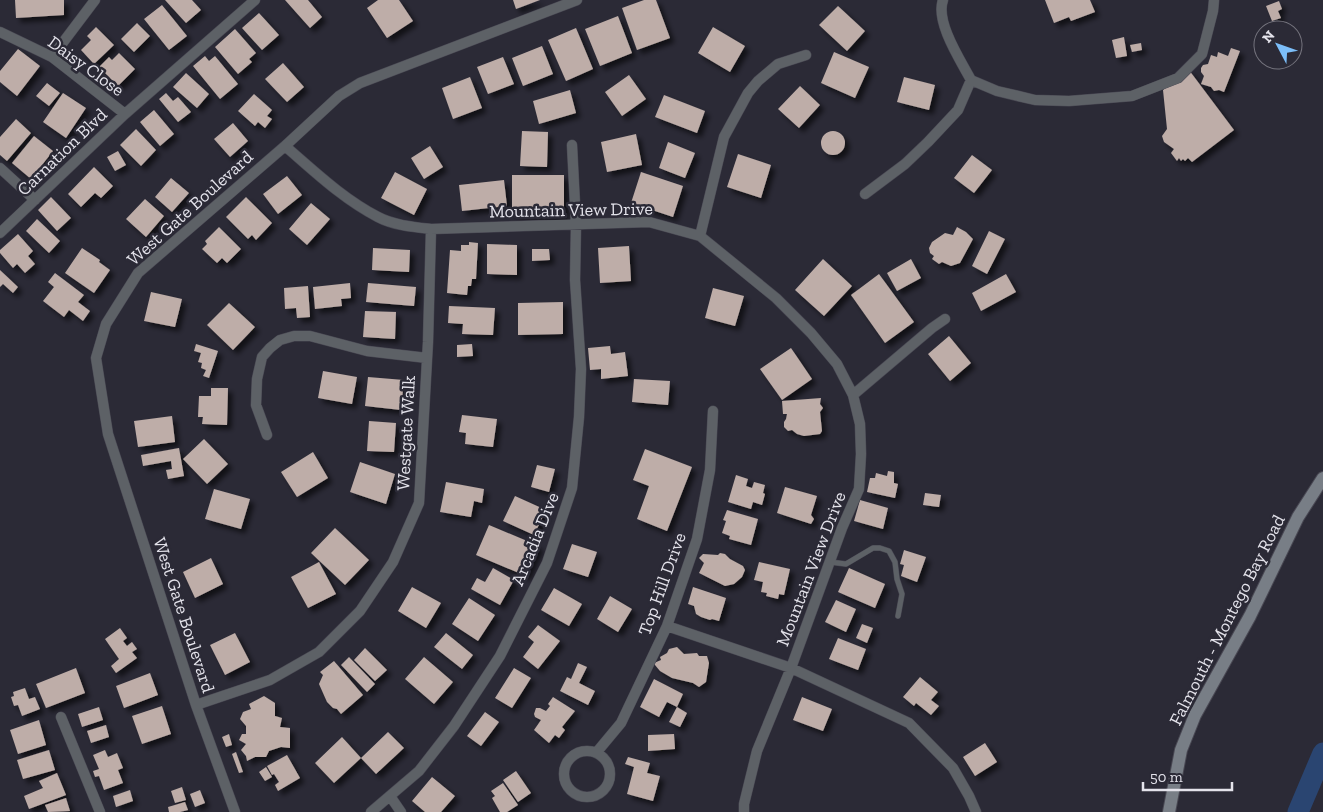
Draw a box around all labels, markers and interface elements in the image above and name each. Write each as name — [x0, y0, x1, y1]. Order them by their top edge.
north arrow — [1253, 20, 1303, 70]
text: N — [1259, 27, 1279, 46]
street label: Daisy Close — [44, 31, 128, 101]
street label: Carnation Blvd — [13, 104, 112, 200]
street label: West Gate Boulevard — [122, 146, 258, 270]
street label: Mountain View Drive — [489, 198, 653, 222]
street label: Westgate Walk — [392, 374, 420, 491]
street label: Arcadia Dive — [506, 489, 564, 589]
street label: Mountain View Drive — [771, 489, 851, 649]
street label: Falmouth - Montego Bay Road — [1164, 511, 1290, 729]
street label: Top Hill Drive — [633, 530, 691, 638]
street label: West Gate Boulevard — [149, 535, 220, 695]
scale bar — [1143, 760, 1232, 792]
text: 50 m — [1150, 768, 1183, 786]

